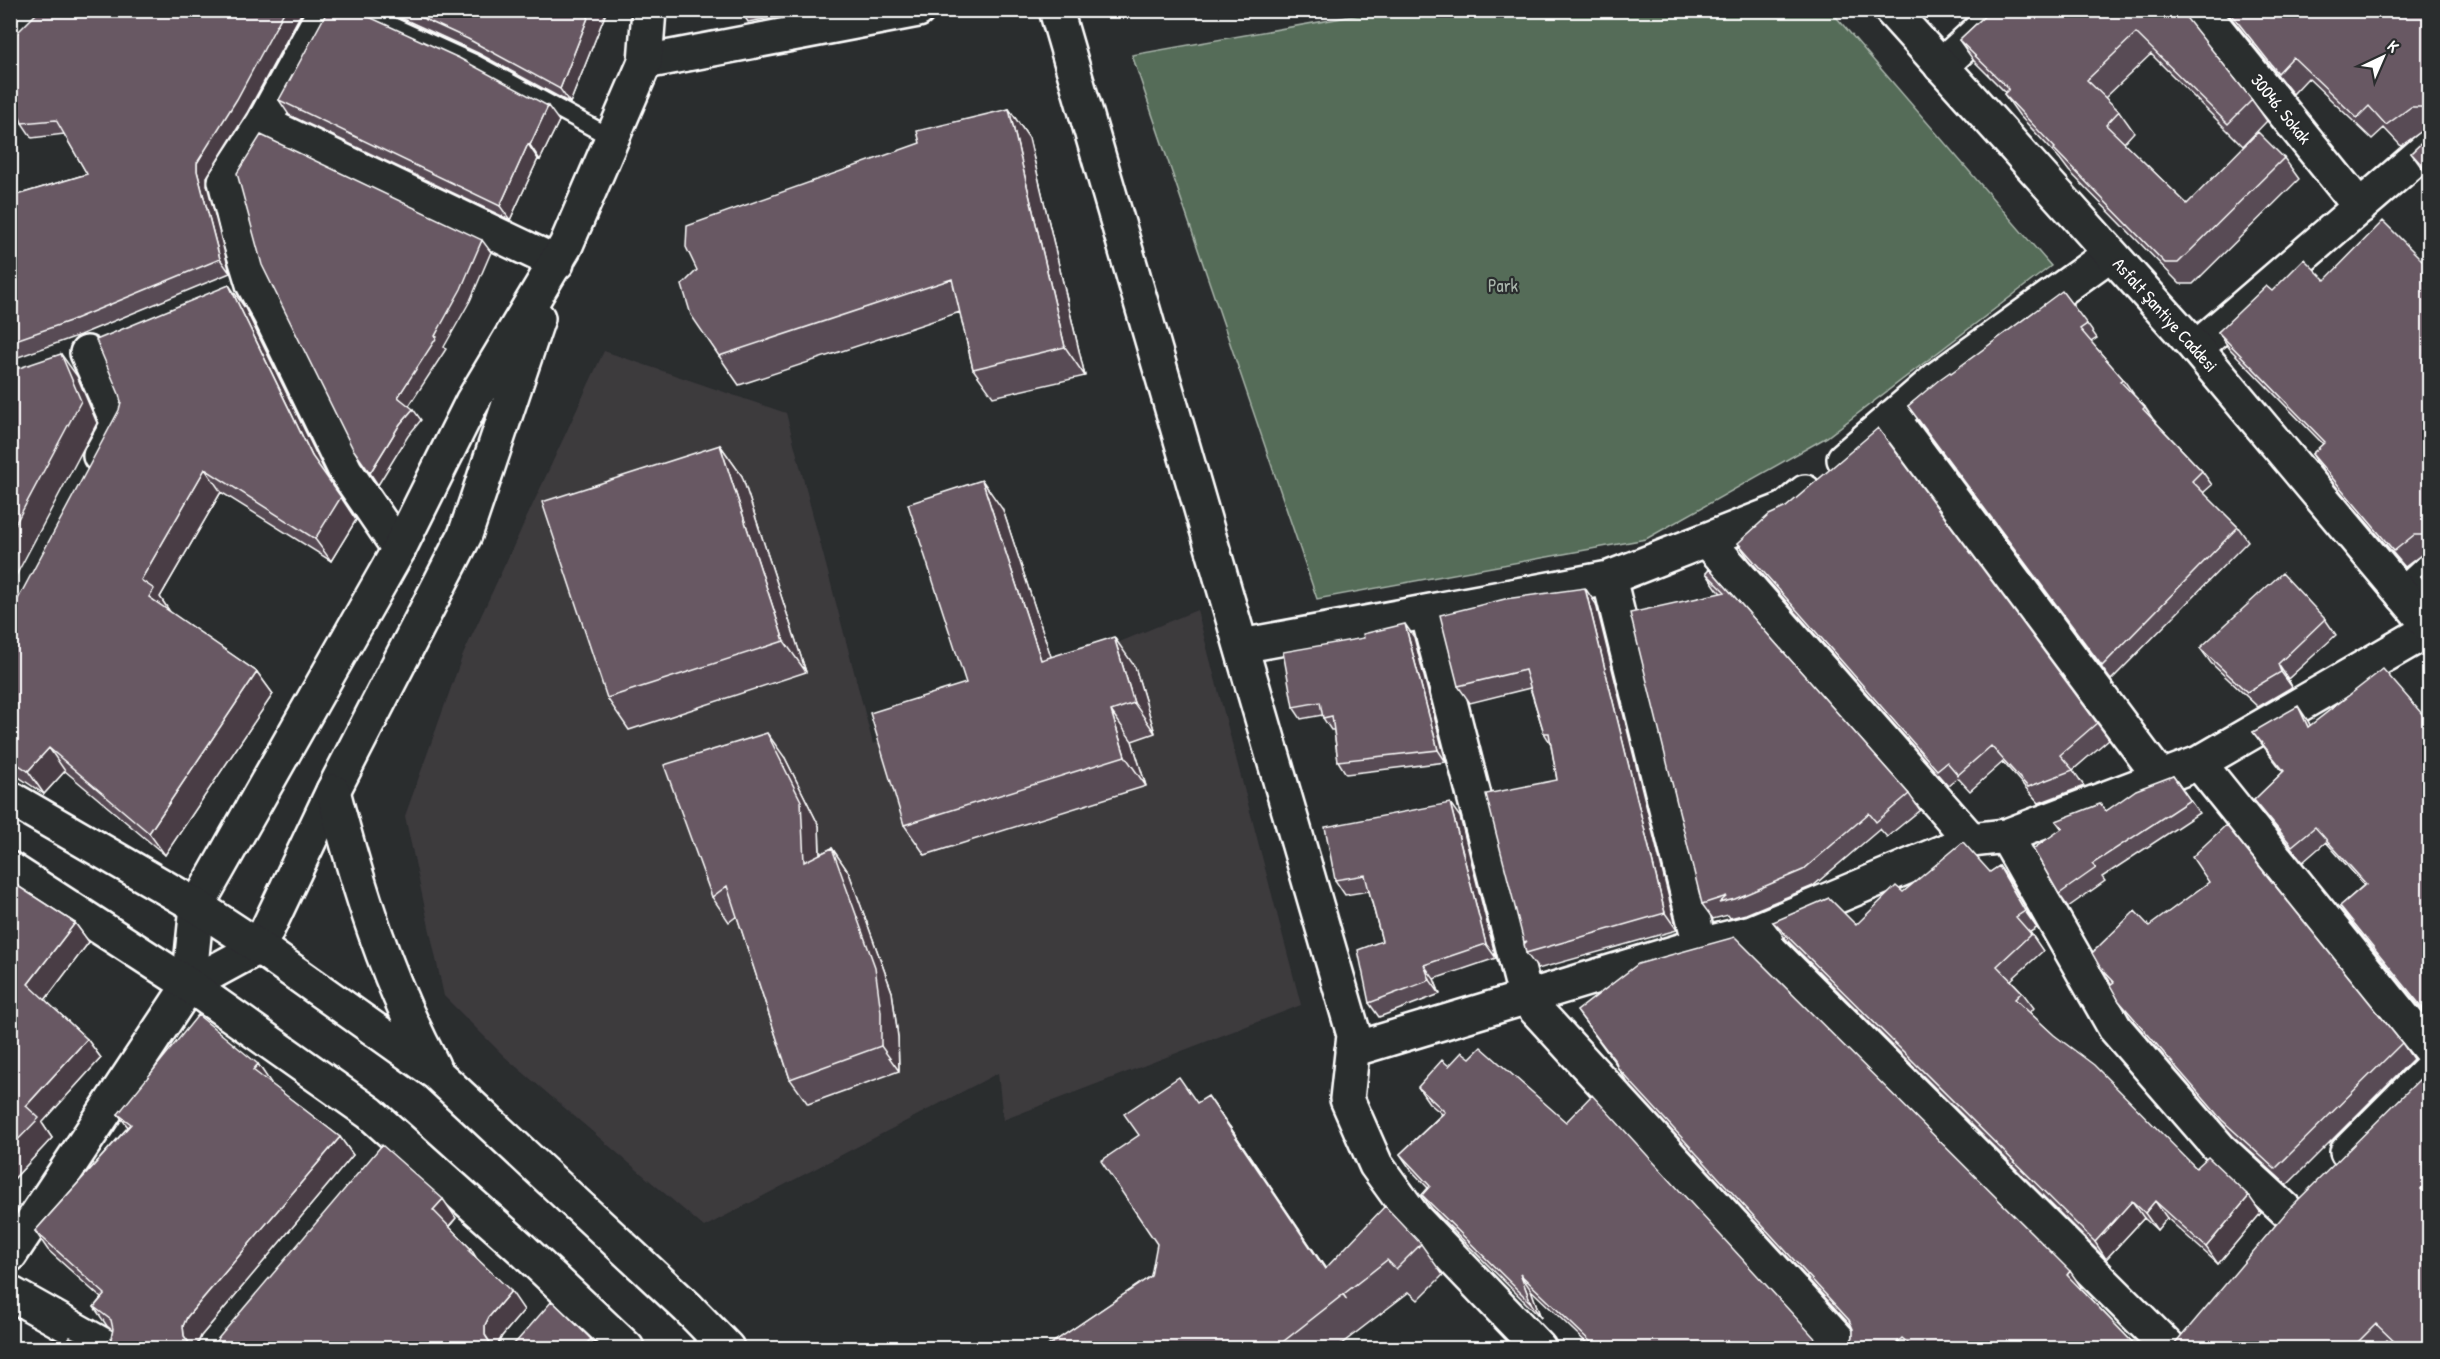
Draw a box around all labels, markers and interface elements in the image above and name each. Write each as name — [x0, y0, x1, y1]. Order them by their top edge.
north arrow — [2353, 27, 2413, 87]
text: K — [2383, 35, 2405, 57]
street label: 30046. Sokak — [2245, 68, 2318, 149]
street label: Asfalt Şantiye Caddesi — [2107, 252, 2224, 377]
park label: Park — [1488, 273, 1519, 298]

